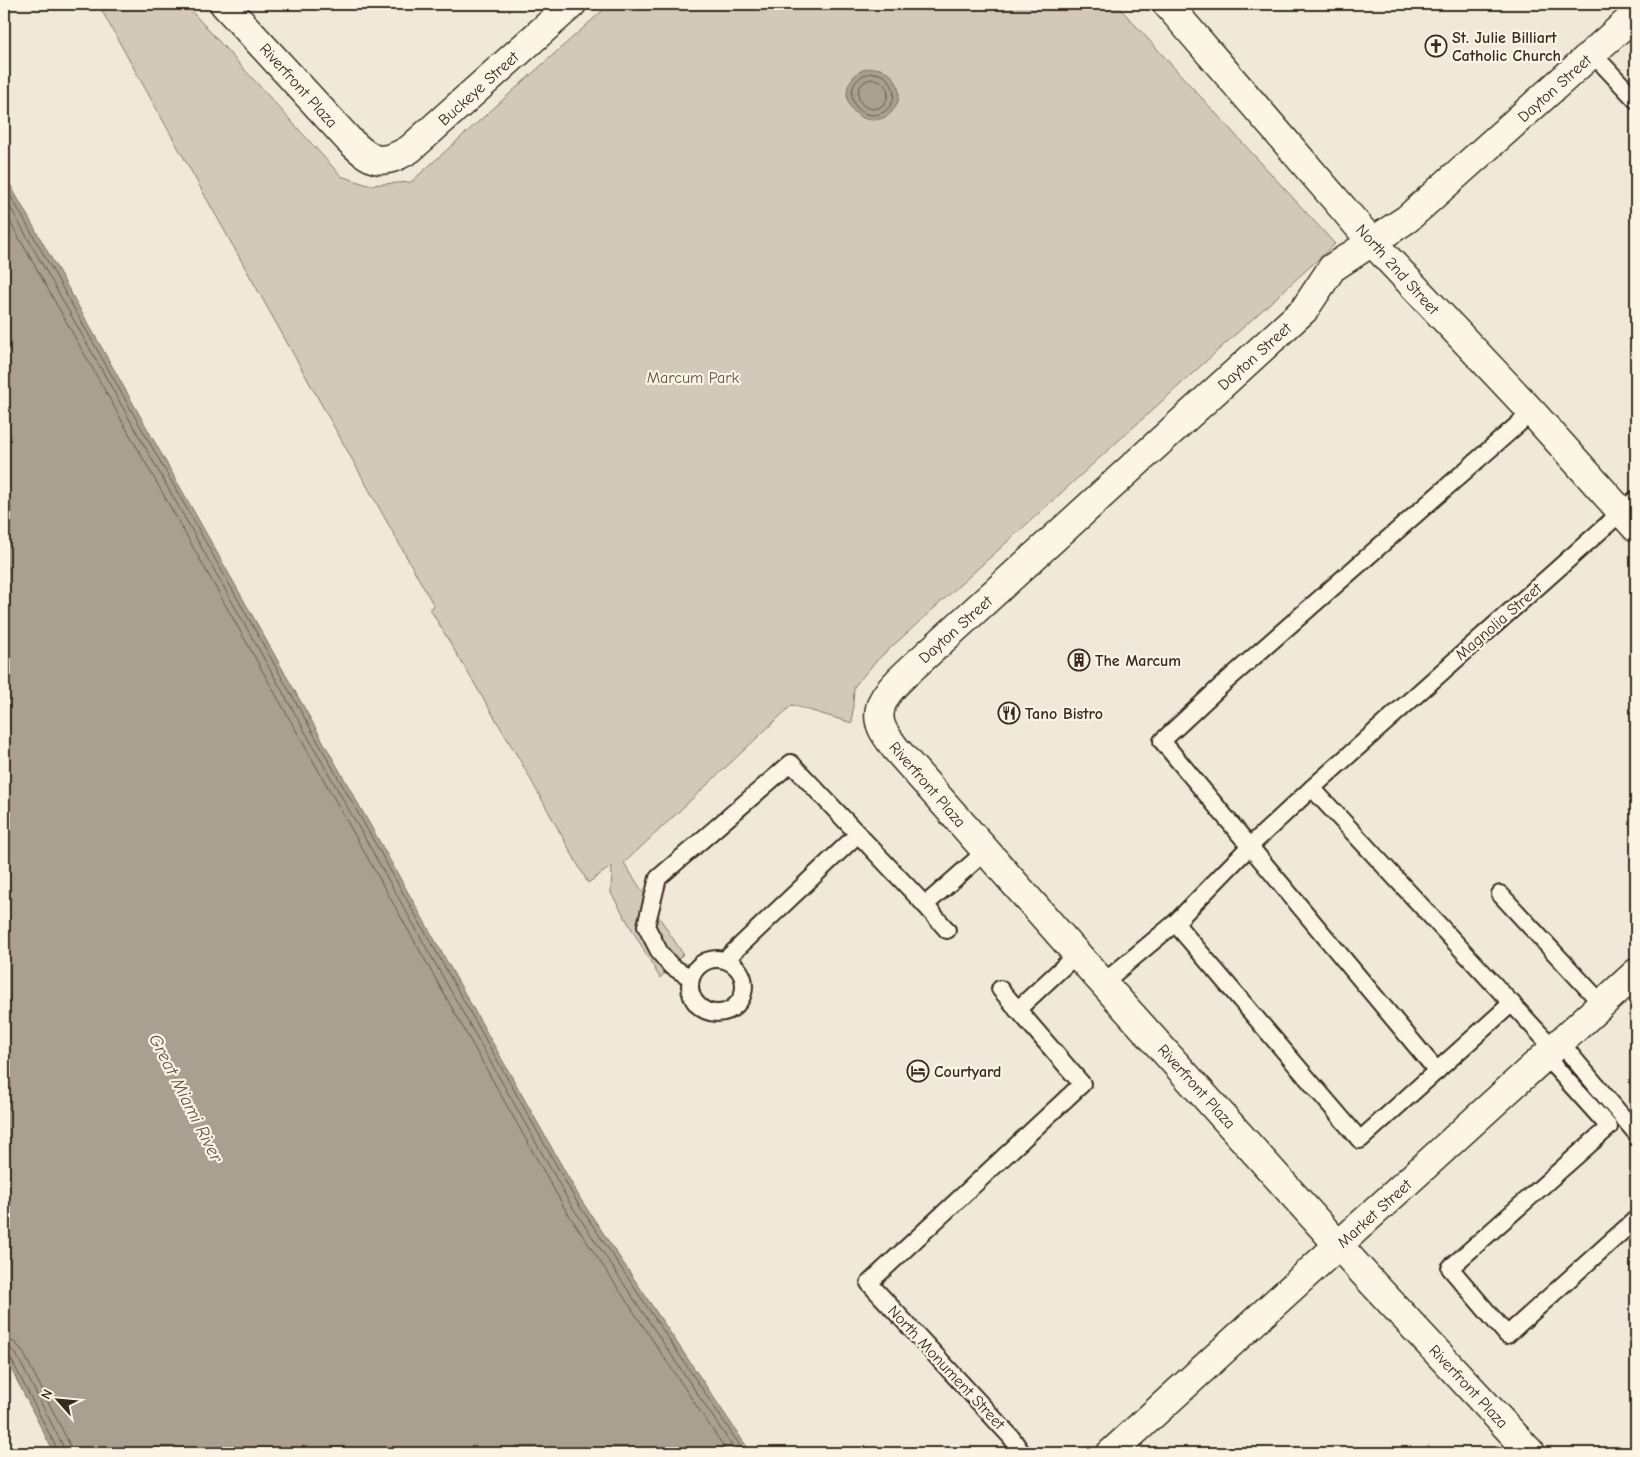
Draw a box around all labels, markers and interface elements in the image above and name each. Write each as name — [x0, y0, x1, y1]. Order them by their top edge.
place label: St. Julie Billiart Catholic Church — [1452, 29, 1561, 65]
church icon: St. Julie Billiart Catholic Church — [1424, 34, 1448, 58]
street label: Riverfront Plaza — [256, 40, 341, 132]
street label: Buckeye Street — [435, 48, 523, 129]
street label: Dayton Street — [1514, 51, 1595, 126]
street label: North 2nd Street — [1352, 221, 1443, 319]
street label: Dayton Street — [1214, 319, 1295, 394]
park label: Marcum Park — [647, 369, 740, 387]
street label: Magnolia Street — [1452, 579, 1546, 664]
street label: Dayton Street — [915, 592, 996, 667]
building icon: The Marcum — [1067, 648, 1091, 672]
place label: The Marcum — [1095, 652, 1181, 670]
restaurant icon: Tano Bistro — [997, 701, 1021, 725]
place label: Tano Bistro — [1025, 705, 1103, 723]
street label: Riverfront Plaza — [885, 738, 969, 831]
water label: Great Miami River — [144, 1030, 227, 1167]
street label: Riverfront Plaza — [1154, 1041, 1239, 1133]
hotel icon: Courtyard — [906, 1059, 930, 1083]
place label: Courtyard — [934, 1063, 1001, 1081]
street label: Market Street — [1334, 1176, 1416, 1252]
street label: North Monument Street — [884, 1302, 1009, 1434]
street label: Riverfront Plaza — [1425, 1341, 1511, 1432]
north arrow — [32, 1374, 82, 1424]
text: N — [37, 1386, 57, 1402]

